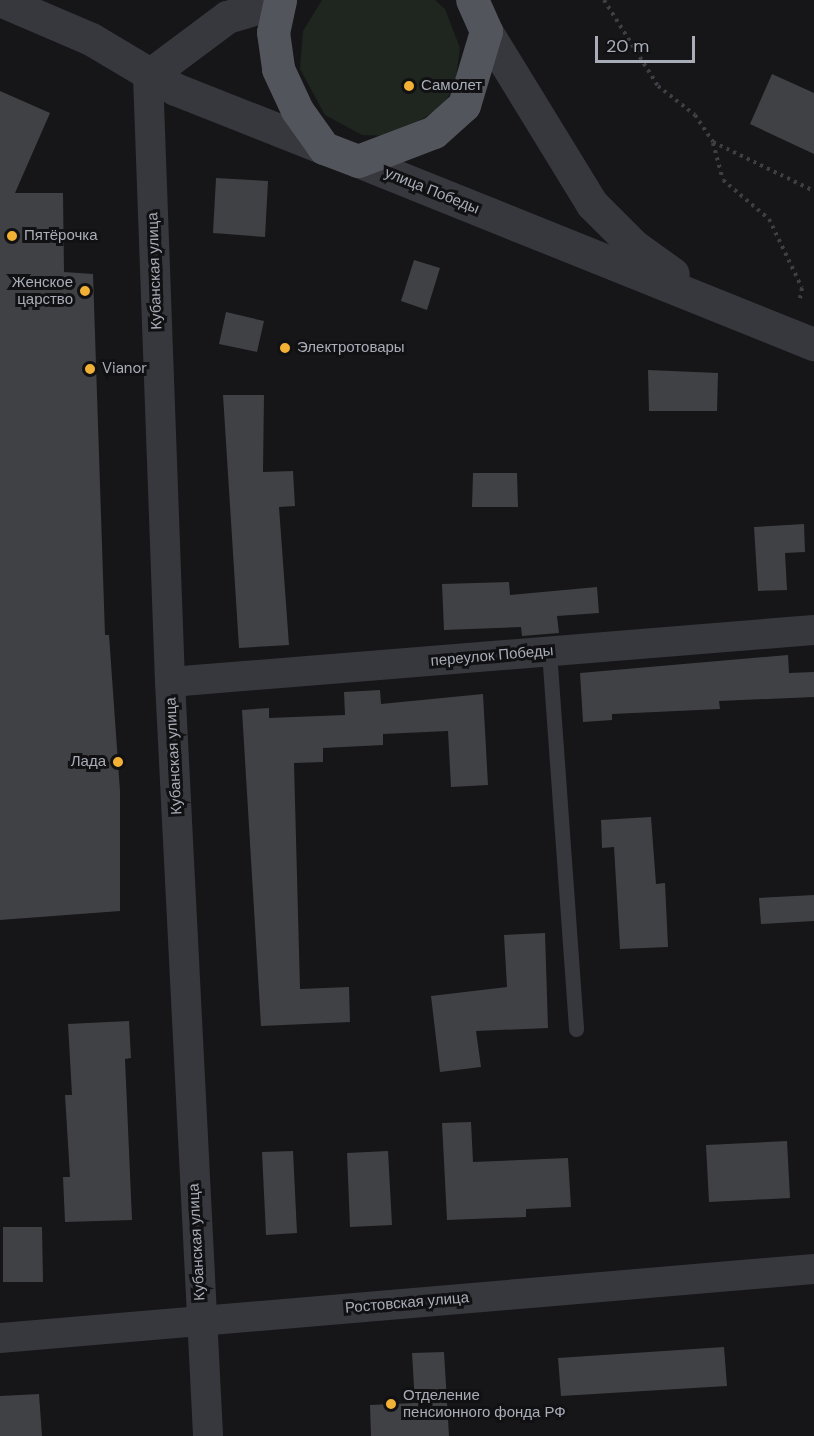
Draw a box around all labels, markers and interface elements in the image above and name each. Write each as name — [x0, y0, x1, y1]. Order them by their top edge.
scale bar — [598, 24, 698, 62]
text: 20 m — [606, 34, 649, 58]
place label: Самолет — [421, 77, 482, 95]
marker: Самолет — [402, 79, 416, 93]
street label: улица Победы — [382, 164, 482, 218]
street label: Кубанская улица — [144, 212, 166, 330]
place label: Пятёрочка — [24, 227, 98, 245]
marker: Пятёрочка — [5, 229, 19, 243]
place label: Женское царство — [12, 273, 73, 308]
marker: Женское царство — [78, 284, 92, 298]
place label: Электротовары — [297, 339, 405, 357]
marker: Электротовары — [278, 341, 292, 355]
place label: Vianor — [102, 360, 147, 378]
marker: Vianor — [83, 362, 97, 376]
street label: переулок Победы — [430, 642, 554, 670]
street label: Кубанская улица — [162, 697, 186, 815]
place label: Лада — [71, 753, 106, 771]
marker: Лада — [111, 755, 125, 769]
street label: Кубанская улица — [185, 1183, 209, 1301]
street label: Ростовская улица — [344, 1289, 470, 1317]
place label: Отделение пенсионного фонда РФ — [403, 1386, 566, 1421]
marker: Отделение пенсионного фонда РФ — [384, 1397, 398, 1411]

